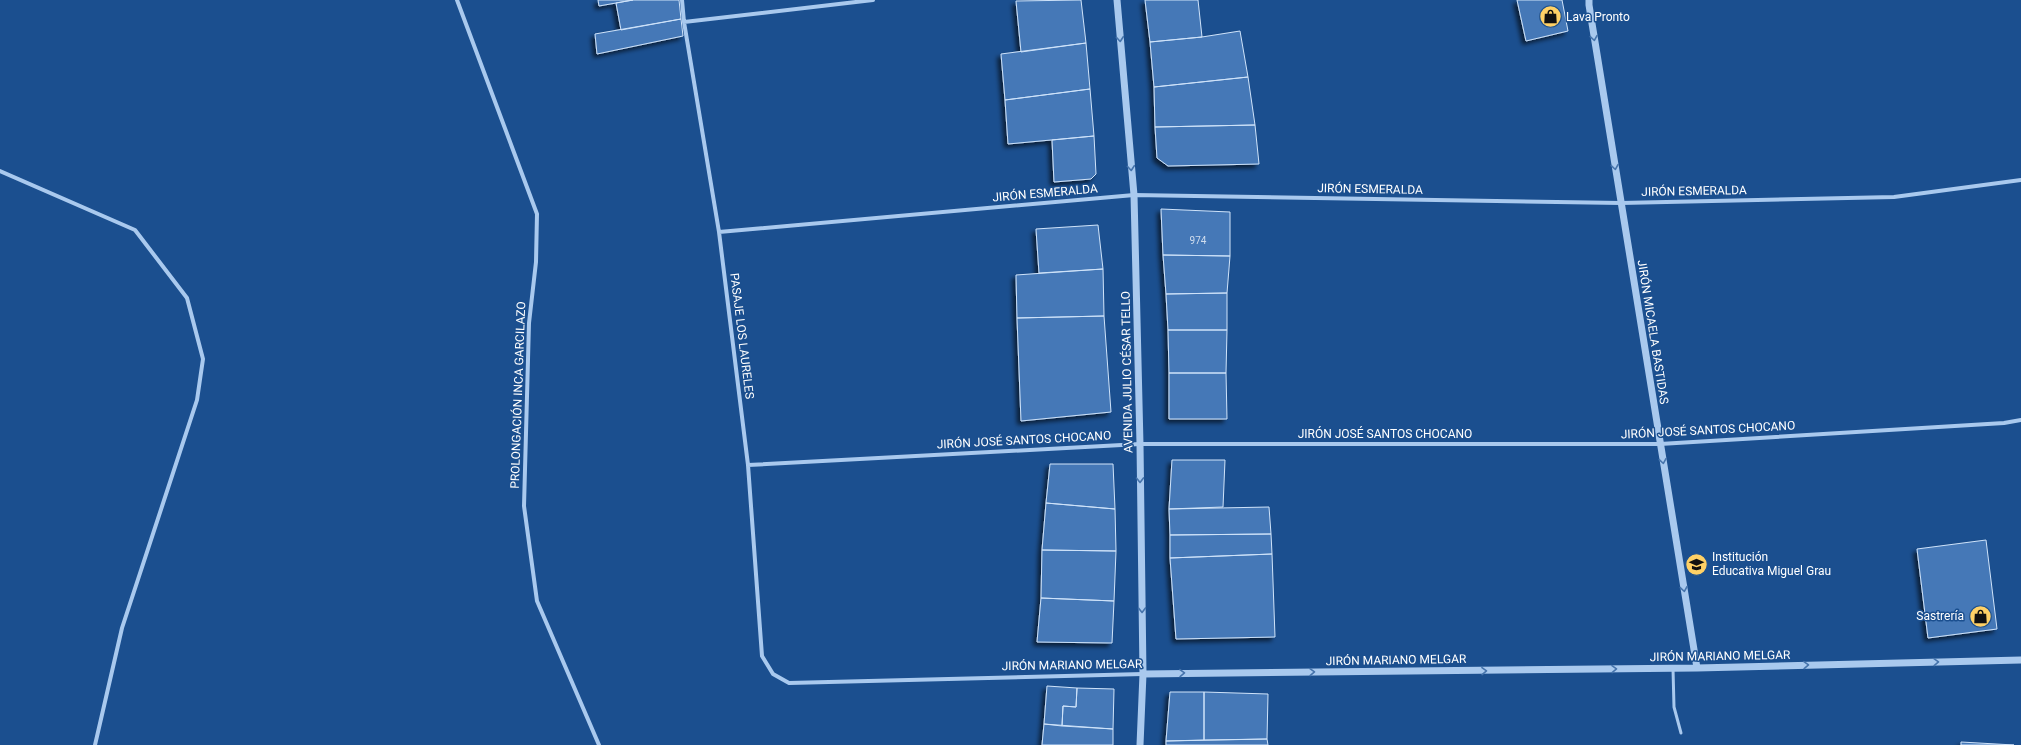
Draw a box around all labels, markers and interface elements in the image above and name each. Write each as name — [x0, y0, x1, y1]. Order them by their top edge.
shop icon: Lava Pronto — [1537, 4, 1563, 30]
place label: Lava Pronto — [1566, 10, 1630, 24]
one-way arrow — [1589, 35, 1598, 42]
one-way arrow — [1115, 36, 1124, 42]
one-way arrow — [1610, 164, 1619, 170]
one-way arrow — [1127, 165, 1136, 171]
street label: JIRÓN ESMERALDA — [992, 180, 1098, 205]
street label: JIRÓN ESMERALDA — [1317, 180, 1423, 197]
street label: JIRÓN ESMERALDA — [1641, 182, 1747, 199]
house number: 974 — [1190, 235, 1207, 246]
street label: JIRÓN MICAELA BASTIDAS — [1635, 259, 1672, 405]
street label: PASAJE LOS LAURELES — [727, 272, 757, 400]
street label: AVENIDA JULIO CÉSAR TELLO — [1118, 291, 1135, 453]
street label: PROLONGACIÓN INCA GARCILAZO — [507, 301, 528, 489]
street label: JIRÓN JOSÉ SANTOS CHOCANO — [1620, 417, 1796, 442]
street label: JIRÓN JOSÉ SANTOS CHOCANO — [1298, 426, 1472, 441]
street label: JIRÓN JOSÉ SANTOS CHOCANO — [936, 427, 1112, 452]
one-way arrow — [1658, 458, 1667, 464]
one-way arrow — [1136, 477, 1144, 483]
place label: Institución Educativa Miguel Grau — [1712, 550, 1831, 578]
school or university icon: Institución Educativa Miguel Grau — [1683, 551, 1709, 577]
one-way arrow — [1679, 586, 1688, 592]
shop icon: Sastrería — [1967, 603, 1993, 629]
one-way arrow — [1138, 607, 1146, 613]
place label: Sastrería — [1916, 609, 1964, 623]
street label: JIRÓN MARIANO MELGAR — [1650, 647, 1791, 664]
street label: JIRÓN MARIANO MELGAR — [1326, 651, 1467, 668]
street label: JIRÓN MARIANO MELGAR — [1002, 656, 1143, 673]
one-way arrow — [1933, 658, 1939, 666]
one-way arrow — [1803, 661, 1809, 670]
one-way arrow — [1611, 665, 1617, 673]
one-way arrow — [1481, 666, 1487, 675]
one-way arrow — [1309, 668, 1315, 676]
one-way arrow — [1179, 669, 1185, 678]

